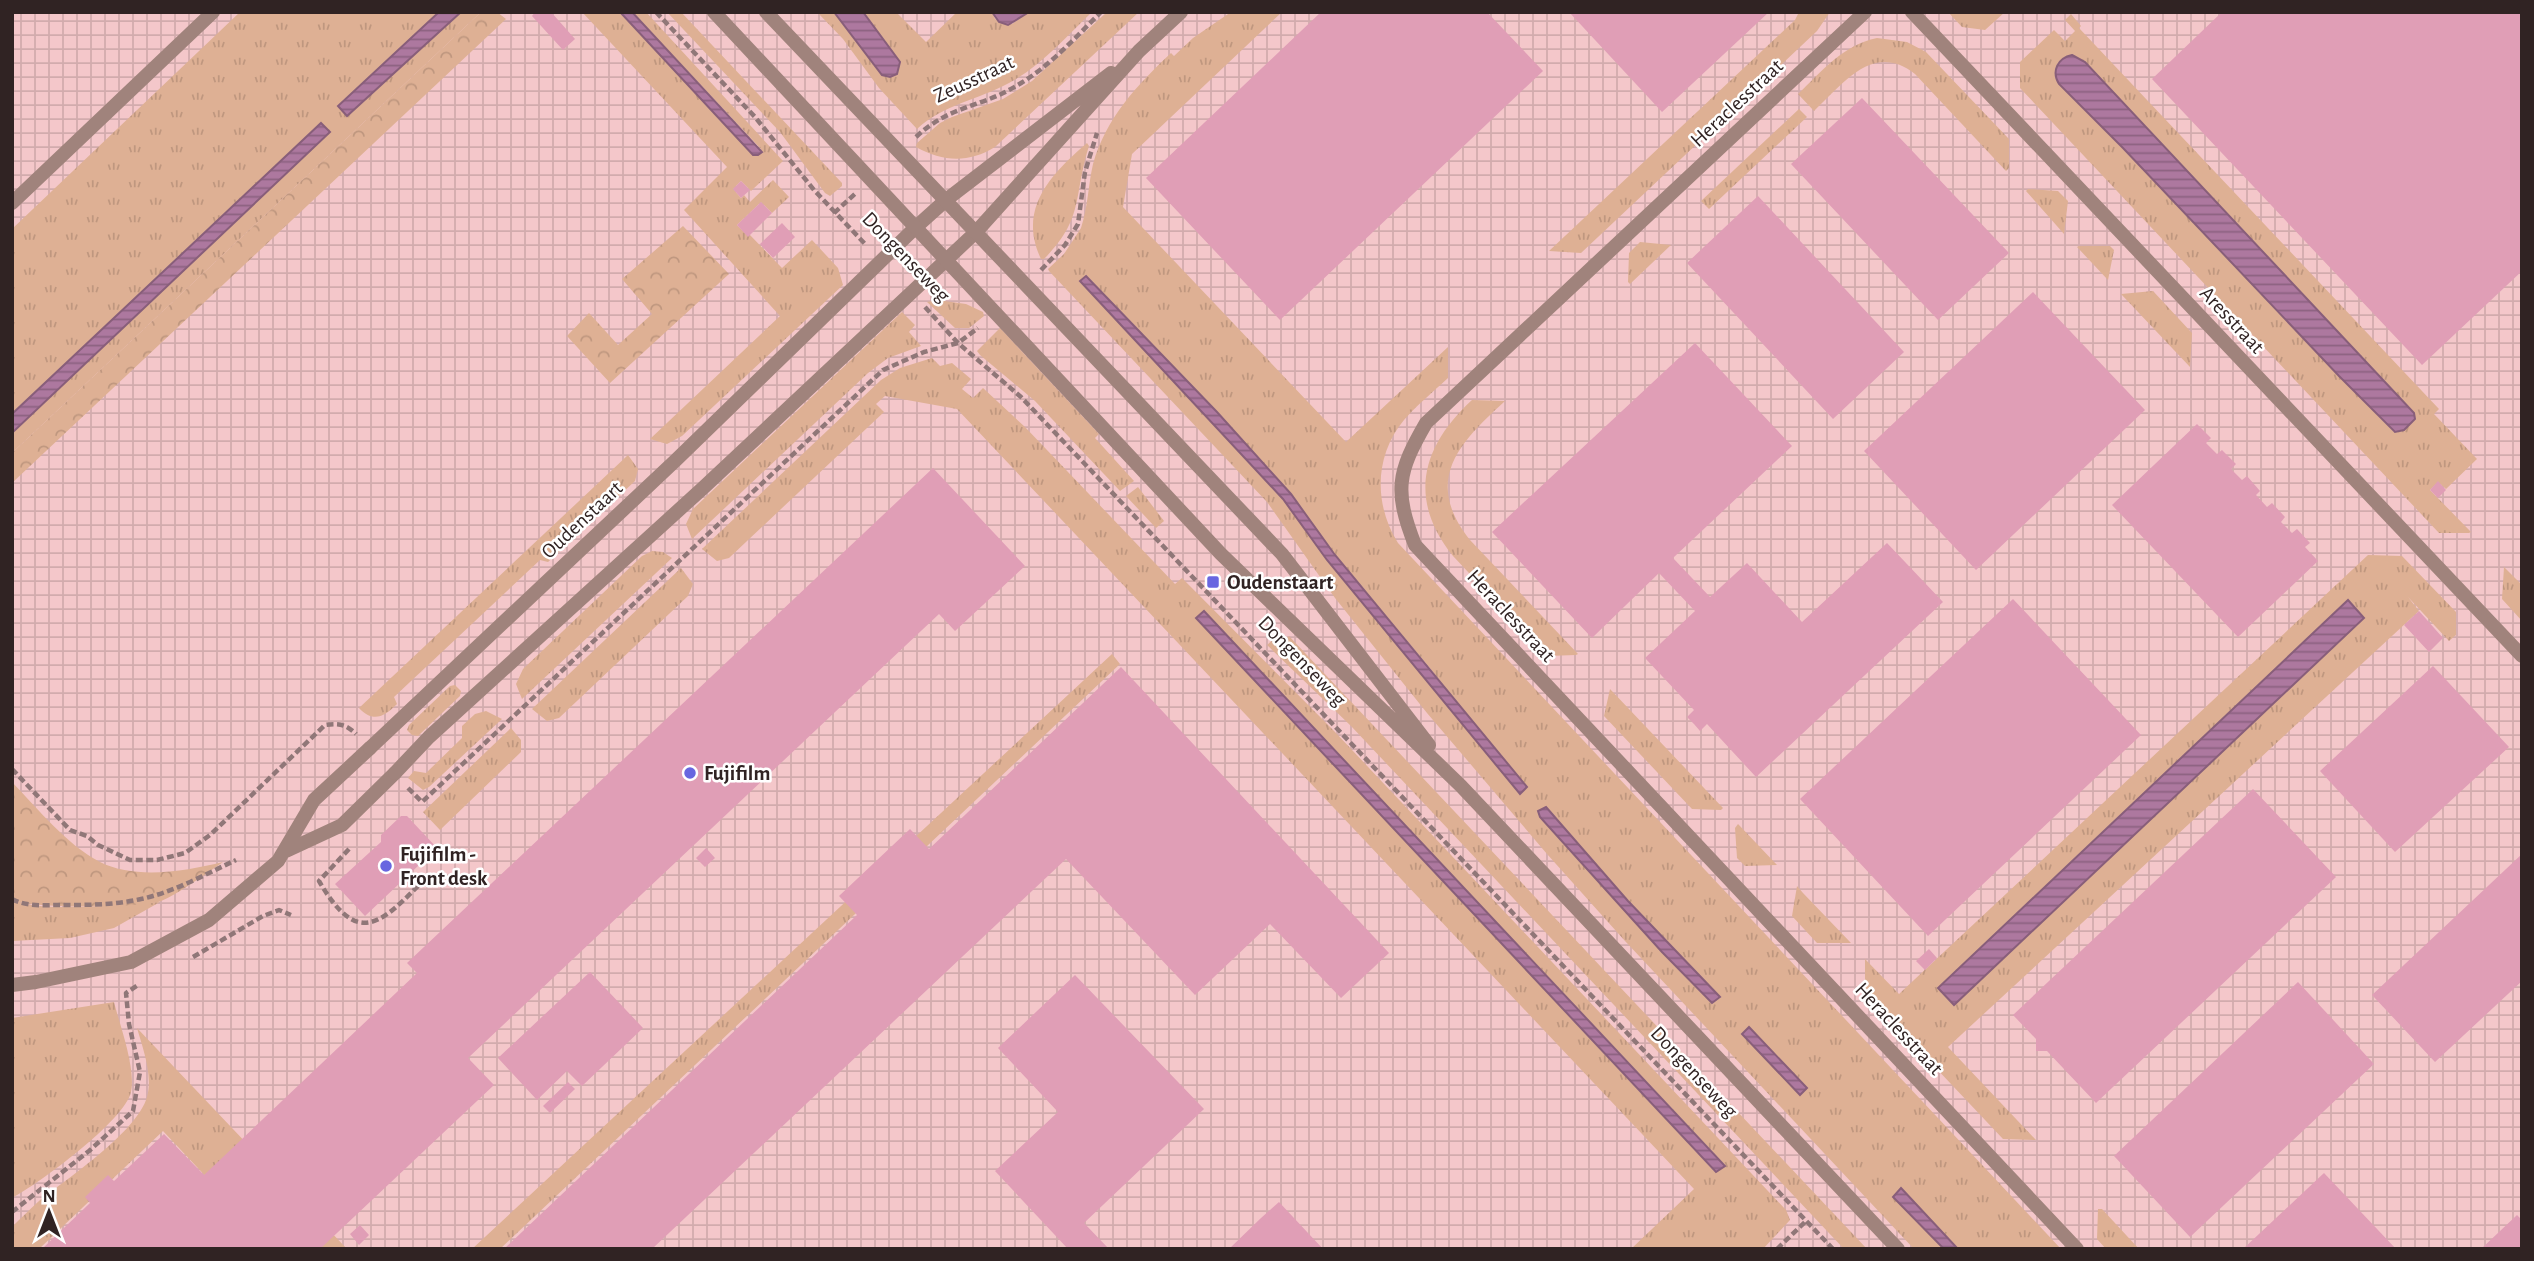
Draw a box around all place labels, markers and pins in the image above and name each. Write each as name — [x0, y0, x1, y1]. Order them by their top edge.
place label: Oudenstaart — [1227, 572, 1333, 593]
marker: Oudenstaart — [1205, 574, 1221, 590]
place label: Fujifilm — [704, 763, 770, 784]
marker: Fujifilm — [682, 765, 698, 781]
place label: Fujifilm - Front desk — [400, 844, 488, 889]
marker: Fujifilm - Front desk — [378, 858, 394, 874]

